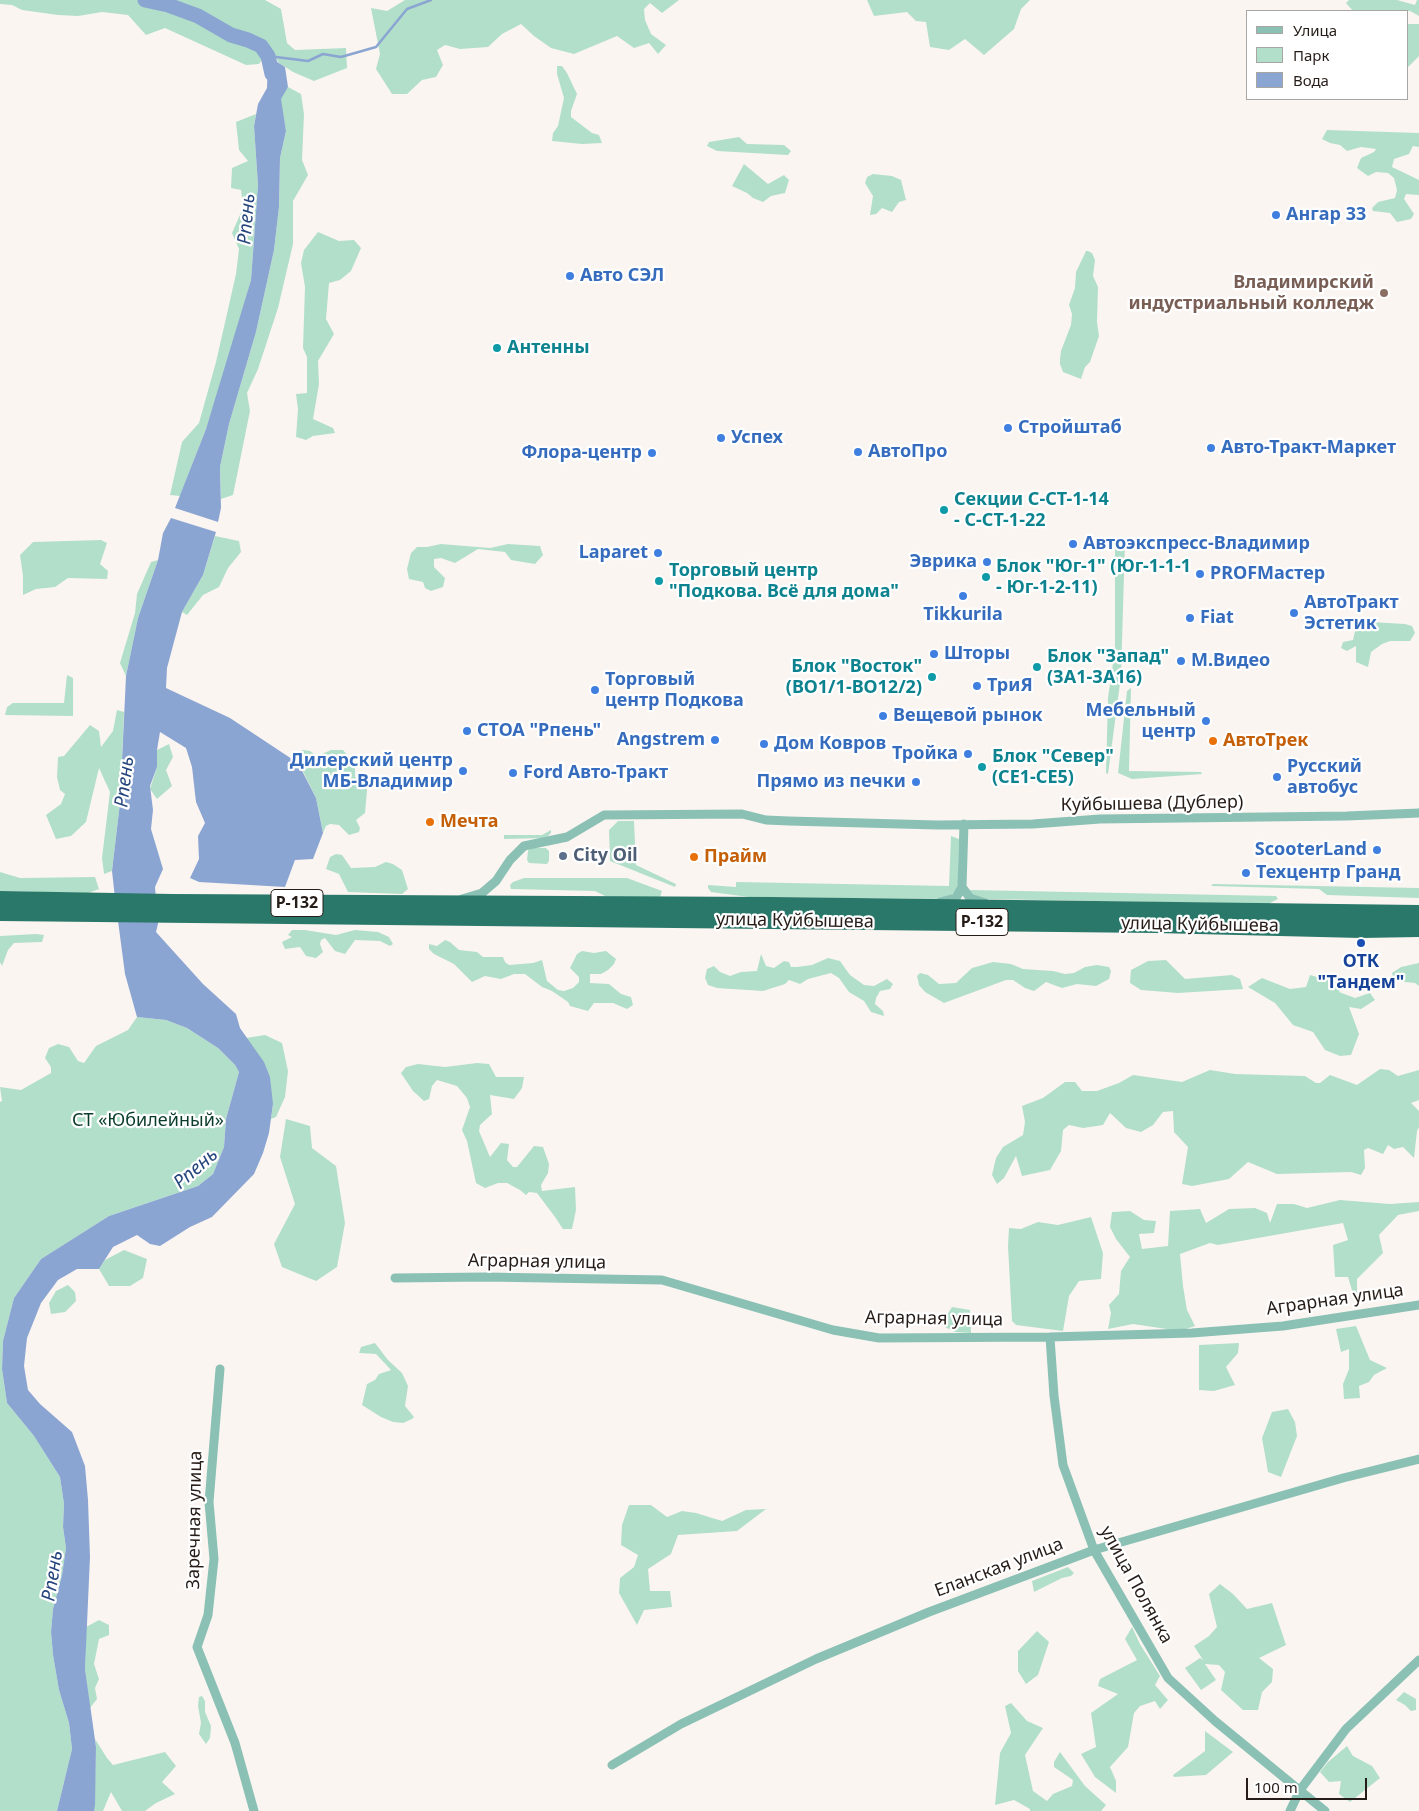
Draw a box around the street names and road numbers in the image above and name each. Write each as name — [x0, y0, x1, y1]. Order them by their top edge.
street label: Куйбышева (Дублер) — [1061, 792, 1243, 816]
road number: Р-132 — [271, 890, 323, 916]
street label: улица Куйбышева — [716, 909, 874, 933]
road number: Р-132 — [956, 909, 1008, 936]
street label: улица Куйбышева — [1121, 913, 1279, 937]
street label: Аграрная улица — [468, 1250, 606, 1274]
street label: Аграрная улица — [1265, 1280, 1405, 1320]
street label: Аграрная улица — [865, 1307, 1003, 1331]
street label: Заречная улица — [183, 1450, 207, 1590]
street label: улица Полянка — [1095, 1523, 1177, 1647]
street label: Еланская улица — [932, 1534, 1066, 1602]

